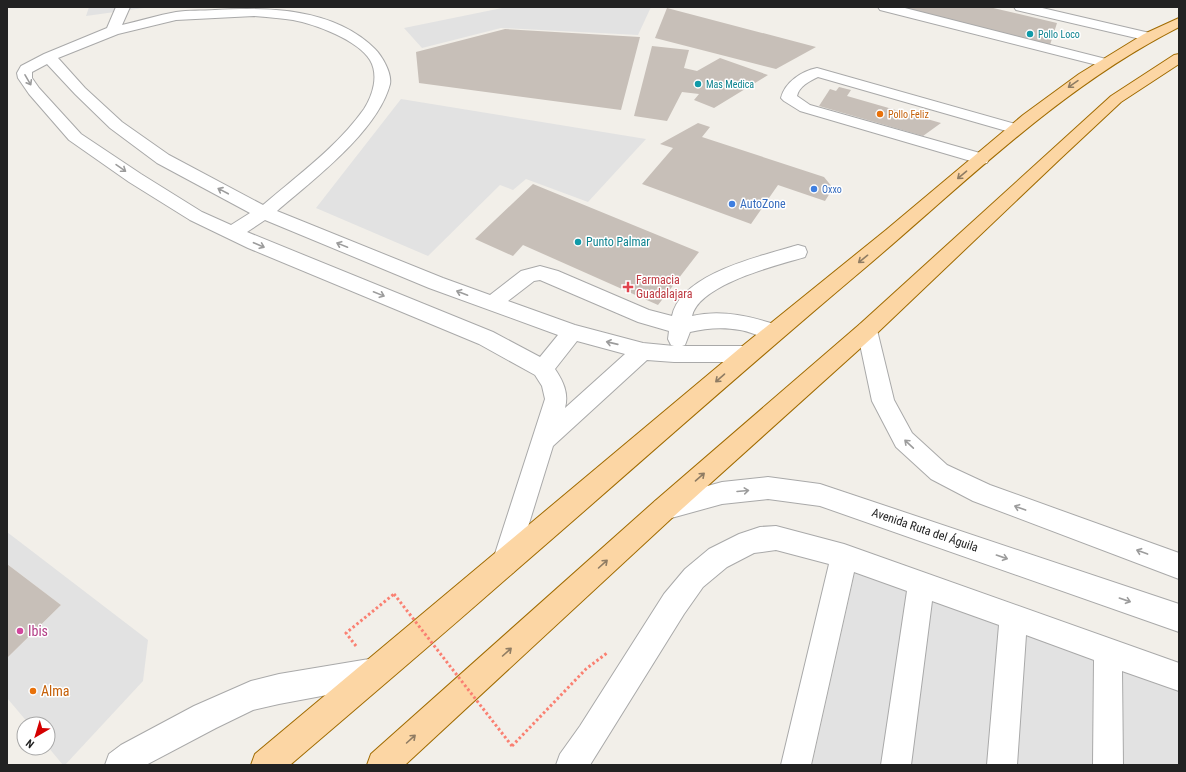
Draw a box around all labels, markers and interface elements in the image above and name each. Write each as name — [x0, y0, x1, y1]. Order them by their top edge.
marker: Pollo Loco — [1025, 29, 1035, 39]
place label: Pollo Loco — [1038, 29, 1080, 40]
one-way arrow — [24, 74, 32, 86]
marker: Mas Medica — [693, 79, 703, 89]
place label: Mas Medica — [706, 79, 754, 90]
one-way arrow — [1068, 80, 1079, 88]
marker: Pollo Feliz — [875, 109, 885, 119]
place label: Pollo Feliz — [888, 109, 929, 120]
one-way arrow — [115, 164, 126, 172]
one-way arrow — [956, 171, 967, 180]
marker: Oxxo — [809, 184, 819, 194]
place label: Oxxo — [822, 184, 842, 195]
one-way arrow — [218, 187, 230, 194]
place label: AutoZone — [740, 197, 786, 211]
marker: AutoZone — [727, 199, 737, 209]
place label: Punto Palmar — [586, 235, 650, 249]
marker: Punto Palmar — [573, 237, 583, 247]
one-way arrow — [336, 240, 348, 248]
one-way arrow — [253, 242, 265, 249]
one-way arrow — [857, 255, 868, 264]
place label: Farmacia Guadalajara — [636, 273, 693, 301]
marker: Farmacia Guadalajara — [623, 282, 633, 292]
one-way arrow — [457, 289, 469, 297]
one-way arrow — [373, 291, 385, 299]
one-way arrow — [606, 339, 619, 347]
one-way arrow — [714, 374, 725, 383]
one-way arrow — [904, 439, 914, 449]
one-way arrow — [695, 473, 705, 482]
one-way arrow — [736, 487, 749, 494]
one-way arrow — [1015, 503, 1027, 511]
street label: Avenida Ruta del Águila — [870, 504, 981, 555]
one-way arrow — [1137, 548, 1149, 556]
one-way arrow — [995, 554, 1008, 561]
one-way arrow — [598, 560, 609, 569]
one-way arrow — [1119, 596, 1131, 604]
place label: Ibis — [28, 623, 48, 639]
marker: Ibis — [15, 626, 25, 636]
one-way arrow — [502, 647, 512, 656]
place label: Alma — [41, 683, 70, 699]
marker: Alma — [28, 686, 38, 696]
north arrow — [16, 716, 56, 756]
one-way arrow — [405, 735, 415, 744]
text: N — [23, 736, 37, 751]

